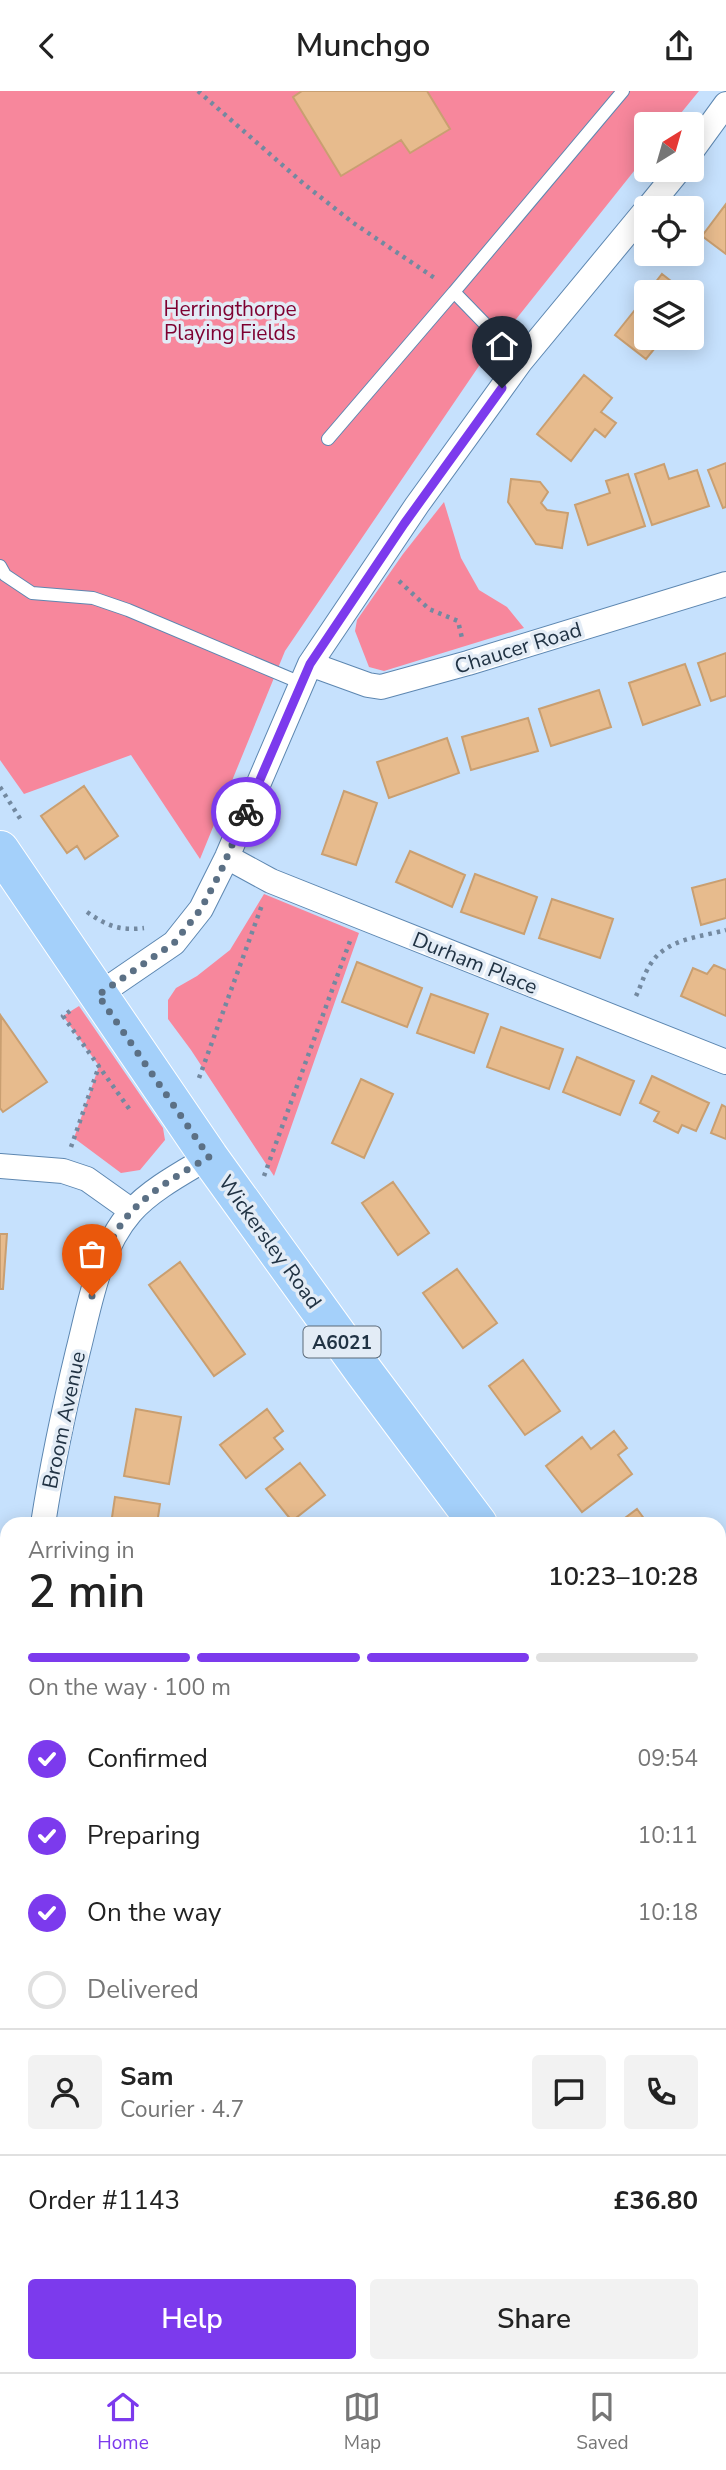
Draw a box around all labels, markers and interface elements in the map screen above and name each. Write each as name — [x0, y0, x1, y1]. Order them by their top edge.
text: Munchgo — [296, 24, 430, 67]
icon: back — [28, 27, 66, 65]
icon: share — [660, 27, 698, 65]
north arrow — [634, 112, 704, 182]
map controls — [634, 112, 704, 350]
button: locate — [634, 196, 704, 266]
button: layers — [634, 280, 704, 350]
park label: Herringthorpe Playing Fields — [163, 295, 297, 347]
pin — [472, 316, 532, 388]
icon: home — [483, 327, 521, 365]
street label: Chaucer Road — [451, 615, 585, 681]
courier — [211, 777, 281, 847]
icon: bike — [227, 793, 265, 831]
street label: Durham Place — [408, 925, 542, 1001]
street label: Wickersley Road — [212, 1170, 328, 1314]
pin — [62, 1224, 122, 1296]
icon: bag — [73, 1235, 111, 1273]
road number: A6021 — [304, 1327, 380, 1357]
street label: Broom Avenue — [36, 1349, 92, 1491]
text: Arriving in — [28, 1535, 135, 1566]
text: 10:23–10:28 — [548, 1559, 698, 1594]
text: 2 min — [28, 1560, 145, 1623]
text: On the way · 100 m — [28, 1672, 231, 1703]
icon: check — [28, 1740, 66, 1778]
text: Confirmed — [87, 1741, 208, 1776]
text: 09:54 — [638, 1743, 698, 1774]
icon: check — [28, 1817, 66, 1855]
text: Preparing — [87, 1818, 200, 1853]
text: 10:11 — [638, 1820, 698, 1851]
icon: check — [28, 1894, 66, 1932]
text: On the way — [87, 1895, 221, 1930]
text: 10:18 — [638, 1897, 698, 1928]
text: Delivered — [87, 1972, 199, 2007]
button: person — [28, 2055, 102, 2129]
button: chat — [532, 2055, 606, 2129]
button: phone — [624, 2055, 698, 2129]
text: Sam — [120, 2059, 173, 2094]
text: Courier · 4.7 — [120, 2094, 244, 2125]
text: Order #1143 — [28, 2183, 180, 2218]
text: £36.80 — [614, 2183, 698, 2218]
button: Help — [28, 2279, 356, 2359]
button: Share — [370, 2279, 698, 2359]
tab: Home — [97, 2388, 149, 2456]
tab: Map — [343, 2388, 381, 2456]
tab: Saved — [576, 2388, 629, 2456]

